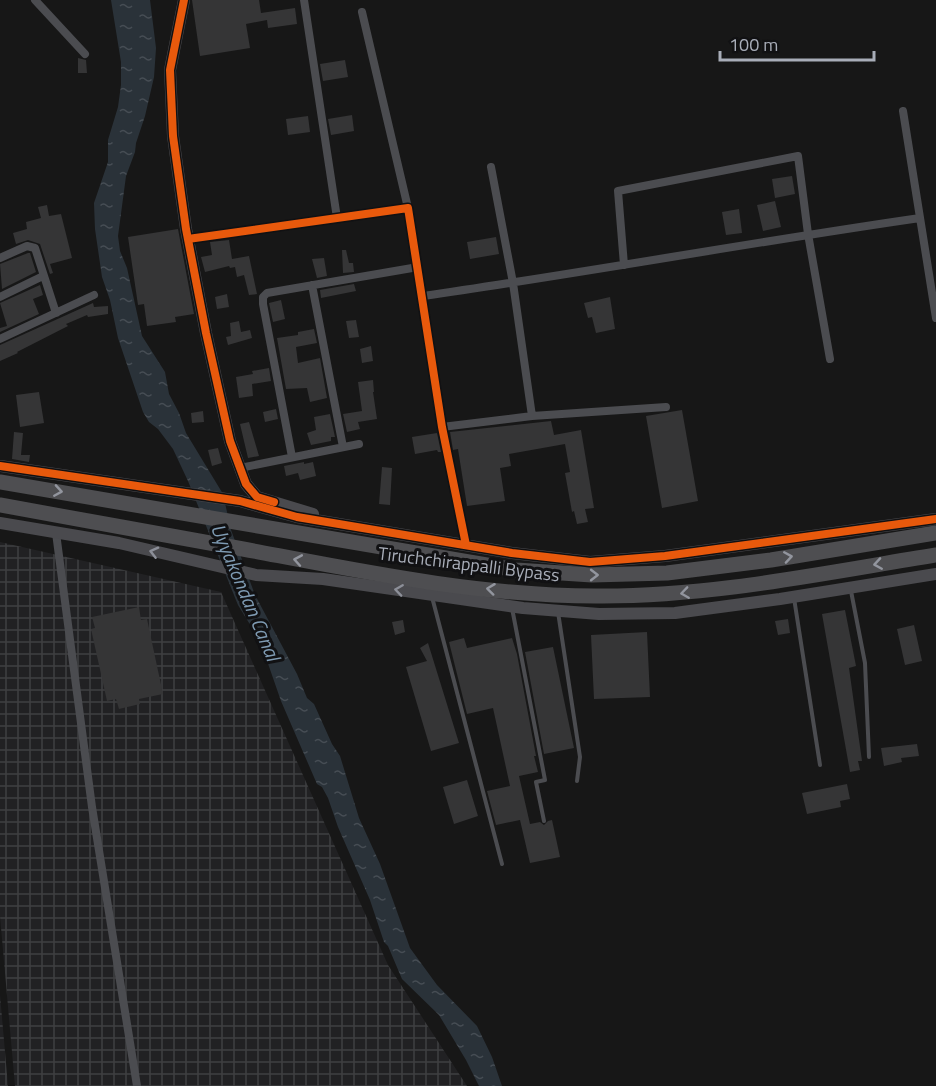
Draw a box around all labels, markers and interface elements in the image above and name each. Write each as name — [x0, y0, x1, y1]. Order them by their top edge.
scale bar — [720, 24, 874, 62]
text: 100 m — [729, 31, 778, 58]
one-way arrow — [52, 484, 62, 497]
water label: Uyyakondan Canal — [203, 518, 290, 668]
street label: Tiruchchirappalli Bypass — [377, 539, 561, 589]
one-way arrow — [149, 546, 159, 559]
one-way arrow — [784, 551, 793, 563]
one-way arrow — [293, 554, 303, 567]
one-way arrow — [874, 558, 883, 570]
one-way arrow — [590, 569, 599, 581]
one-way arrow — [486, 584, 495, 596]
one-way arrow — [394, 585, 404, 597]
one-way arrow — [681, 586, 690, 598]

